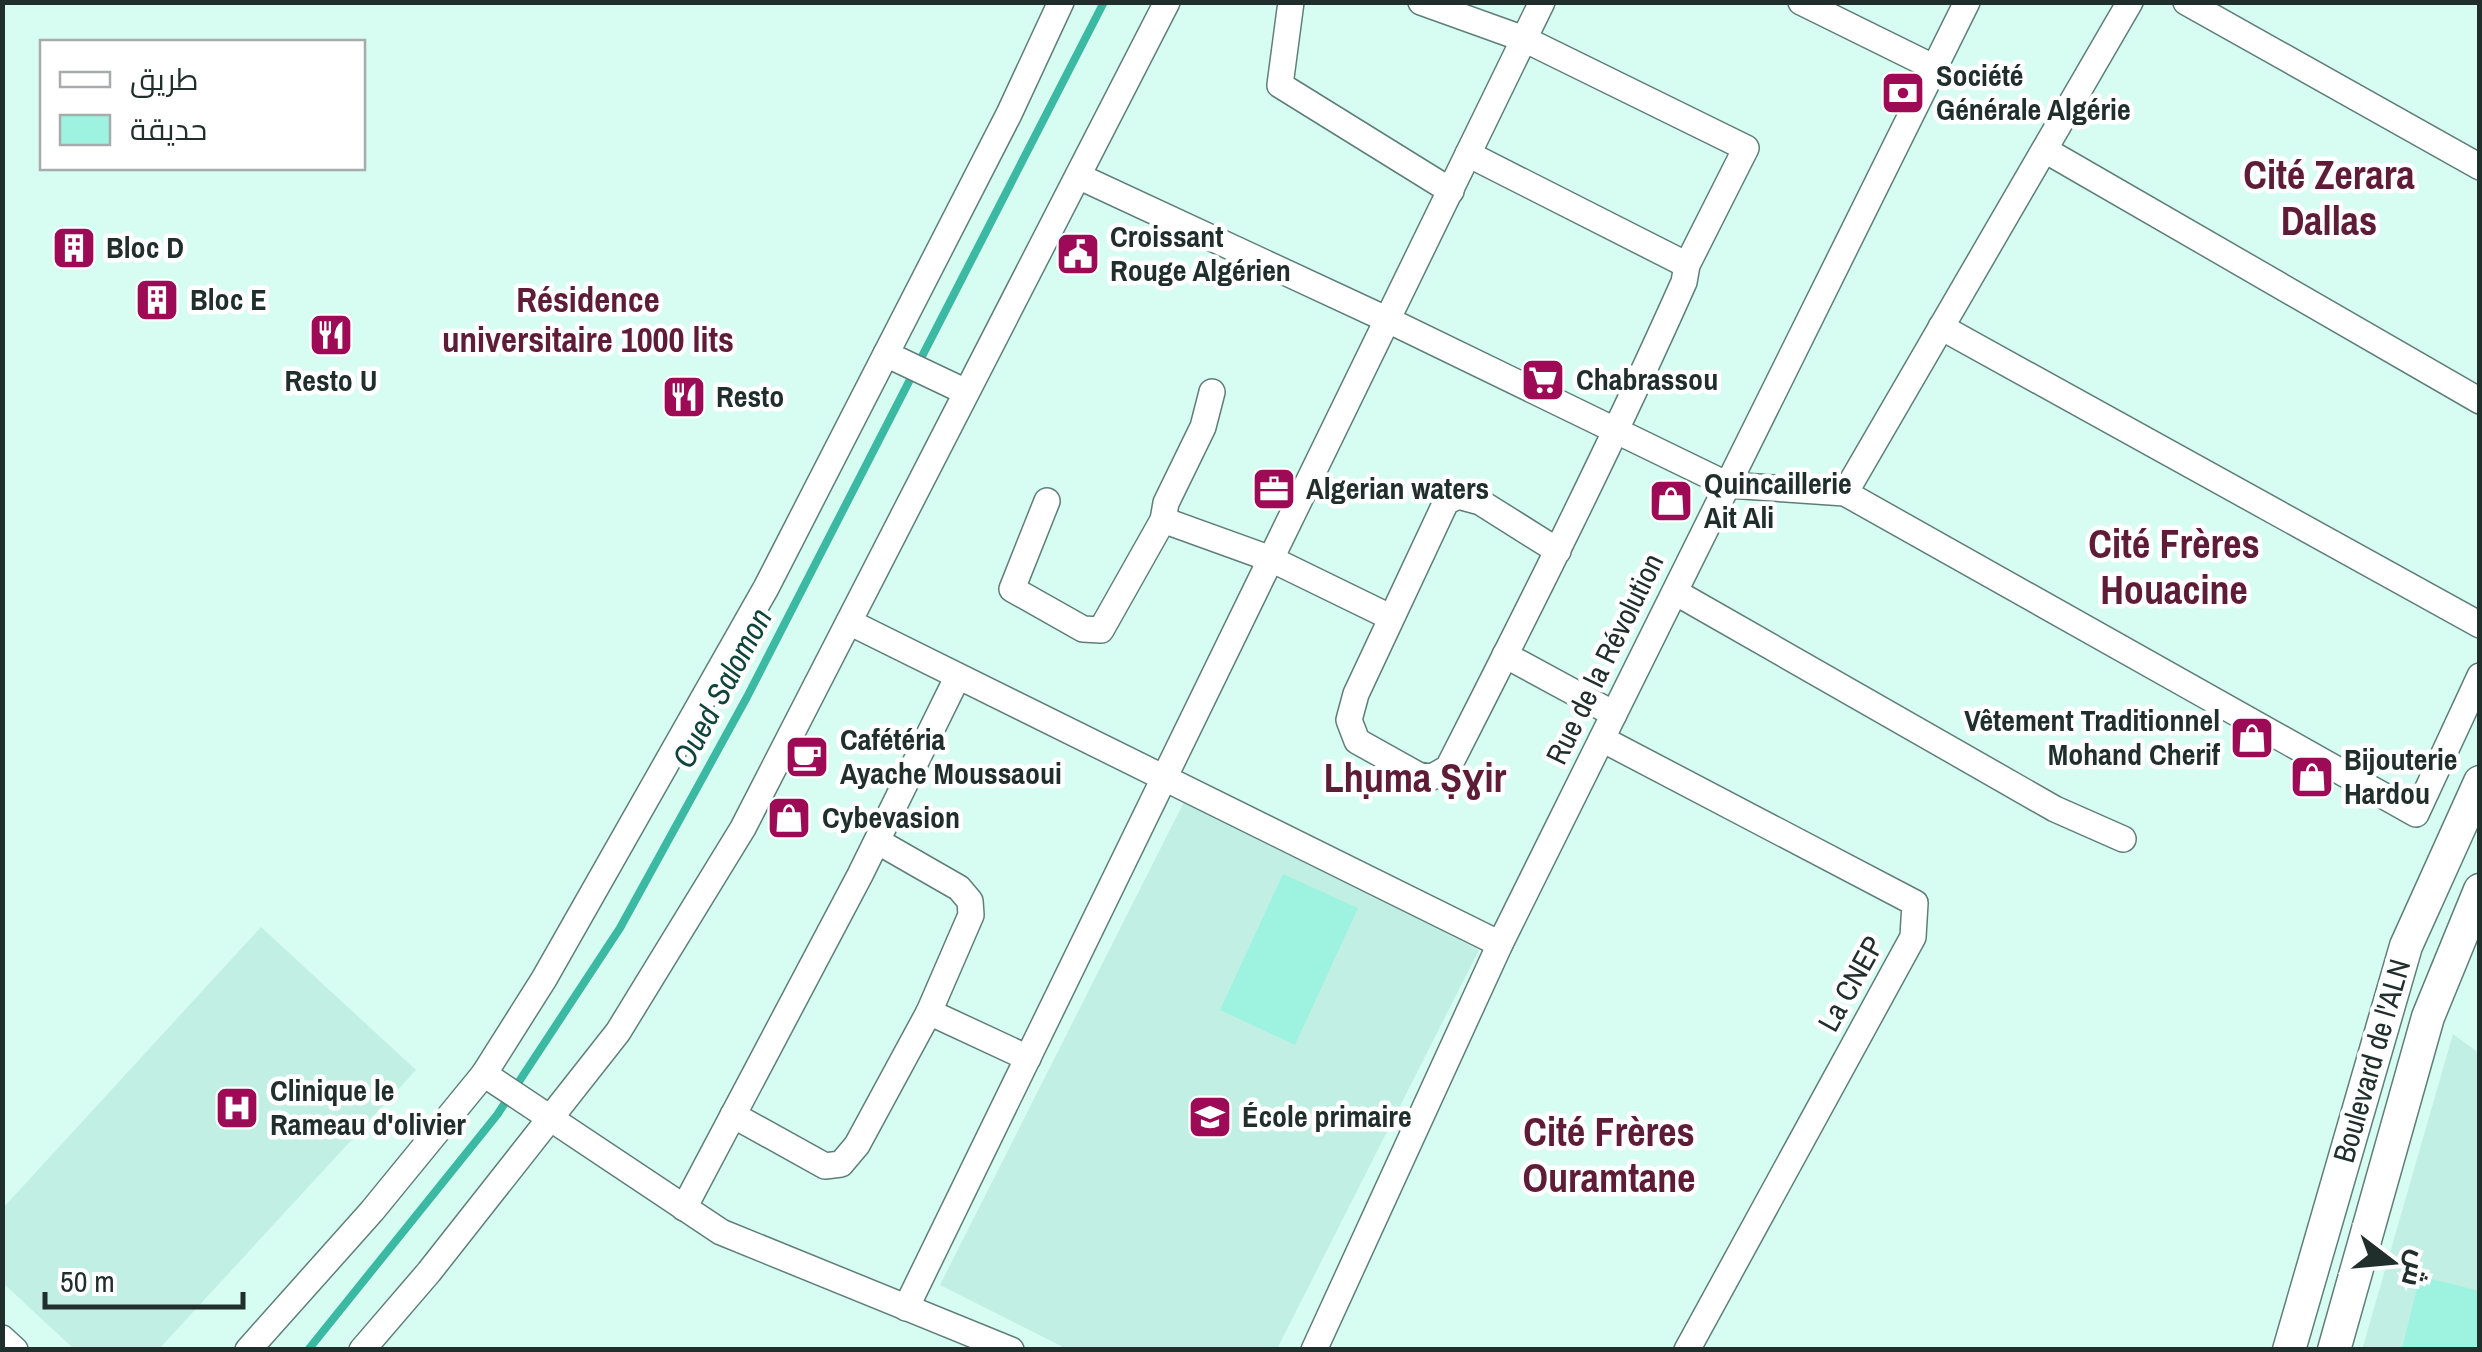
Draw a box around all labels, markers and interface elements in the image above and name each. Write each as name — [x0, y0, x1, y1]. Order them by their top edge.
legend — [40, 40, 365, 170]
place label: Société Générale Algérie — [1936, 55, 2131, 129]
text: طريق — [130, 59, 199, 99]
bank icon: Société Générale Algérie — [1880, 70, 1926, 116]
text: حديقة — [130, 109, 207, 149]
district label: Cité Zerara Dallas — [2243, 148, 2415, 247]
place label: Croissant Rouge Algérien — [1110, 216, 1291, 290]
building icon: Bloc D — [51, 225, 97, 271]
place label: Bloc D — [106, 227, 184, 267]
public building icon: Croissant Rouge Algérien — [1055, 231, 1101, 277]
district label: Résidence universitaire 1000 lits — [442, 276, 734, 363]
building icon: Bloc E — [134, 277, 180, 323]
place label: Bloc E — [190, 279, 267, 319]
restaurant icon: Resto U — [308, 312, 354, 358]
supermarket icon: Chabrassou — [1520, 357, 1566, 403]
place label: Chabrassou — [1576, 359, 1718, 399]
place label: Resto U — [285, 360, 377, 400]
restaurant icon: Resto — [661, 374, 707, 420]
place label: Resto — [716, 376, 784, 416]
place label: Quincaillerie Ait Ali — [1704, 463, 1852, 537]
office icon: Algerian waters — [1251, 466, 1297, 512]
place label: Algerian waters — [1306, 468, 1489, 508]
shop icon: Quincaillerie Ait Ali — [1648, 478, 1694, 524]
district label: Cité Frères Houacine — [2088, 517, 2260, 616]
street label: Rue de la Révolution — [1536, 547, 1672, 771]
water label: Oued Salomon — [661, 600, 782, 775]
place label: Vêtement Traditionnel Mohand Cherif — [1964, 700, 2221, 774]
shop icon: Vêtement Traditionnel Mohand Cherif — [2229, 715, 2275, 761]
place label: Cafétéria Ayache Moussaoui — [840, 719, 1062, 793]
cafe icon: Cafétéria Ayache Moussaoui — [784, 734, 830, 780]
place label: Bijouterie Hardou — [2344, 739, 2457, 813]
district label: Lḥuma Ṣɣir — [1324, 751, 1507, 804]
shop icon: Bijouterie Hardou — [2289, 754, 2335, 800]
shop icon: Cybevasion — [766, 795, 812, 841]
place label: Cybevasion — [822, 797, 960, 837]
street label: La CNEP — [1808, 929, 1892, 1038]
street label: Boulevard de l'ALN — [2323, 954, 2419, 1167]
place label: Clinique le Rameau d'olivier — [270, 1070, 466, 1144]
hospital icon: Clinique le Rameau d'olivier — [214, 1085, 260, 1131]
school or university icon: École primaire — [1187, 1094, 1233, 1140]
place label: École primaire — [1242, 1096, 1412, 1136]
district label: Cité Frères Ouramtane — [1522, 1105, 1696, 1204]
north arrow — [2342, 1212, 2442, 1312]
text: ش — [2393, 1246, 2439, 1291]
scale bar — [45, 1247, 242, 1309]
text: 50 m — [60, 1261, 115, 1301]

